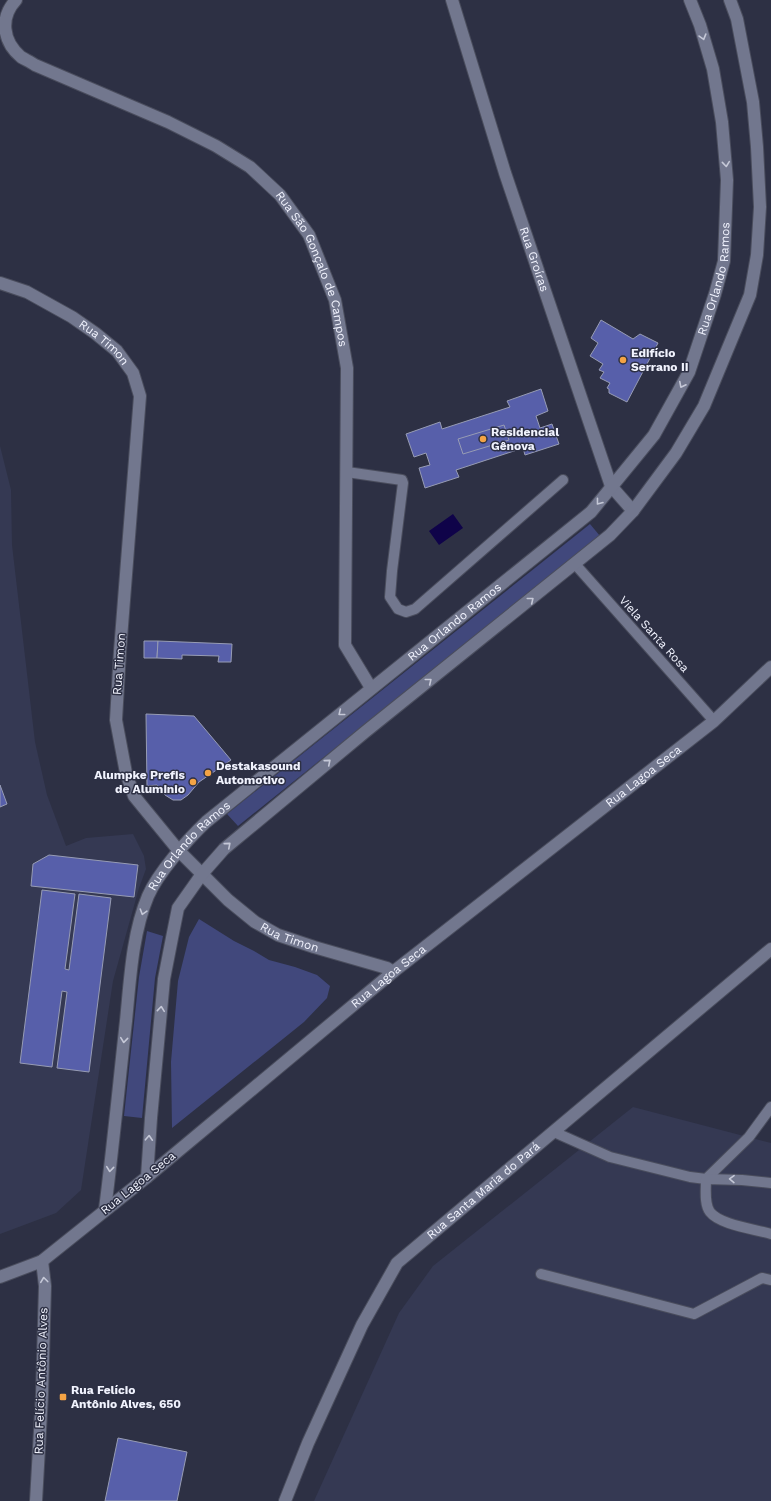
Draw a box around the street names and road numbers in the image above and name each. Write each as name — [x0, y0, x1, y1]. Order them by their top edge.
street label: Rua São Gonçalo de Campos — [273, 189, 350, 348]
street label: Rua Orlando Ramos — [695, 222, 732, 337]
street label: Rua Groíras — [517, 225, 552, 294]
street label: Rua Timon — [76, 317, 132, 368]
street label: Rua Orlando Ramos — [405, 580, 504, 664]
street label: Viela Santa Rosa — [616, 593, 692, 675]
street label: Rua Timon — [110, 633, 128, 695]
street label: Rua Lagoa Seca — [603, 742, 684, 810]
street label: Rua Orlando Ramos — [145, 798, 233, 893]
street label: Rua Timon — [258, 919, 320, 955]
street label: Rua Lagoa Seca — [348, 942, 429, 1011]
street label: Rua Santa Maria do Pará — [424, 1139, 543, 1242]
street label: Rua Lagoa Seca — [98, 1148, 178, 1217]
street label: Rua Felício Antônio Alves — [31, 1307, 51, 1455]

